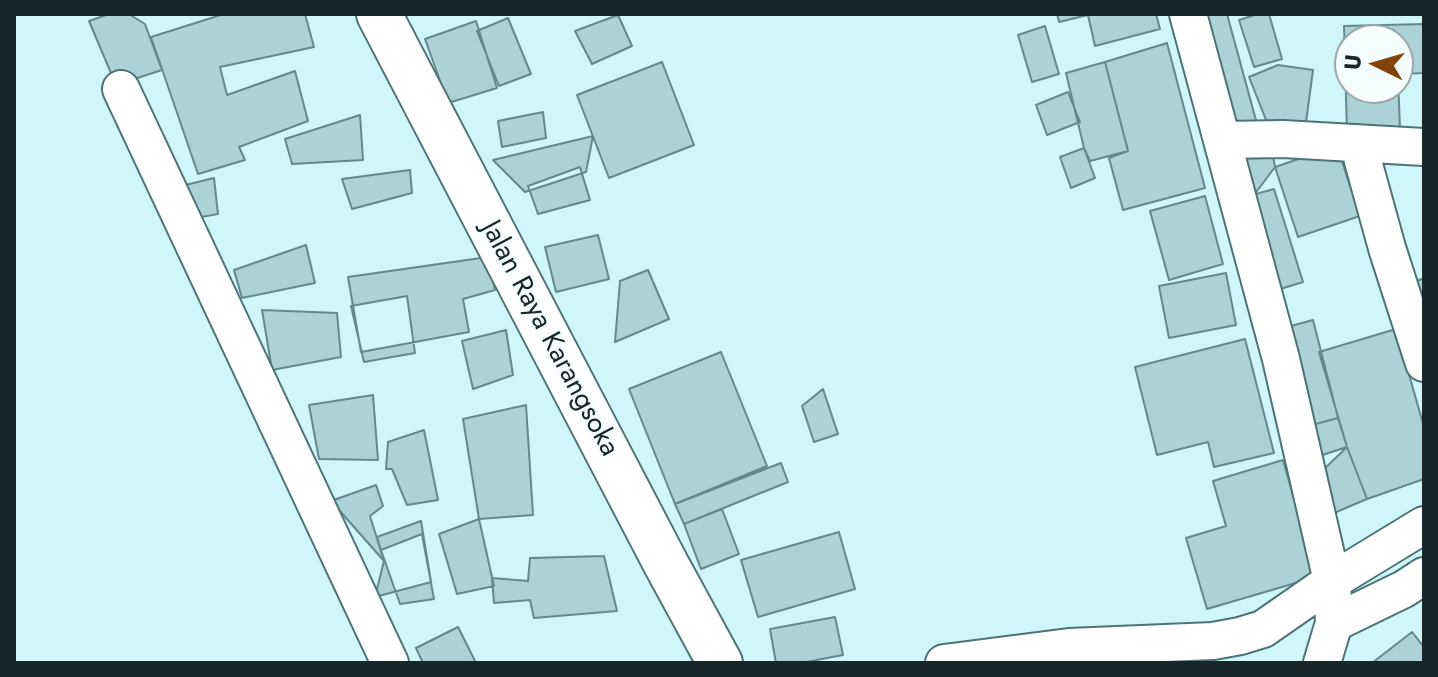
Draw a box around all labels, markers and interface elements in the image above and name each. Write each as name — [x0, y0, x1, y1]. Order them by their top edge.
north arrow — [1334, 24, 1414, 104]
text: U — [1335, 53, 1369, 71]
street label: Jalan Raya Karangsoka — [473, 216, 625, 462]

